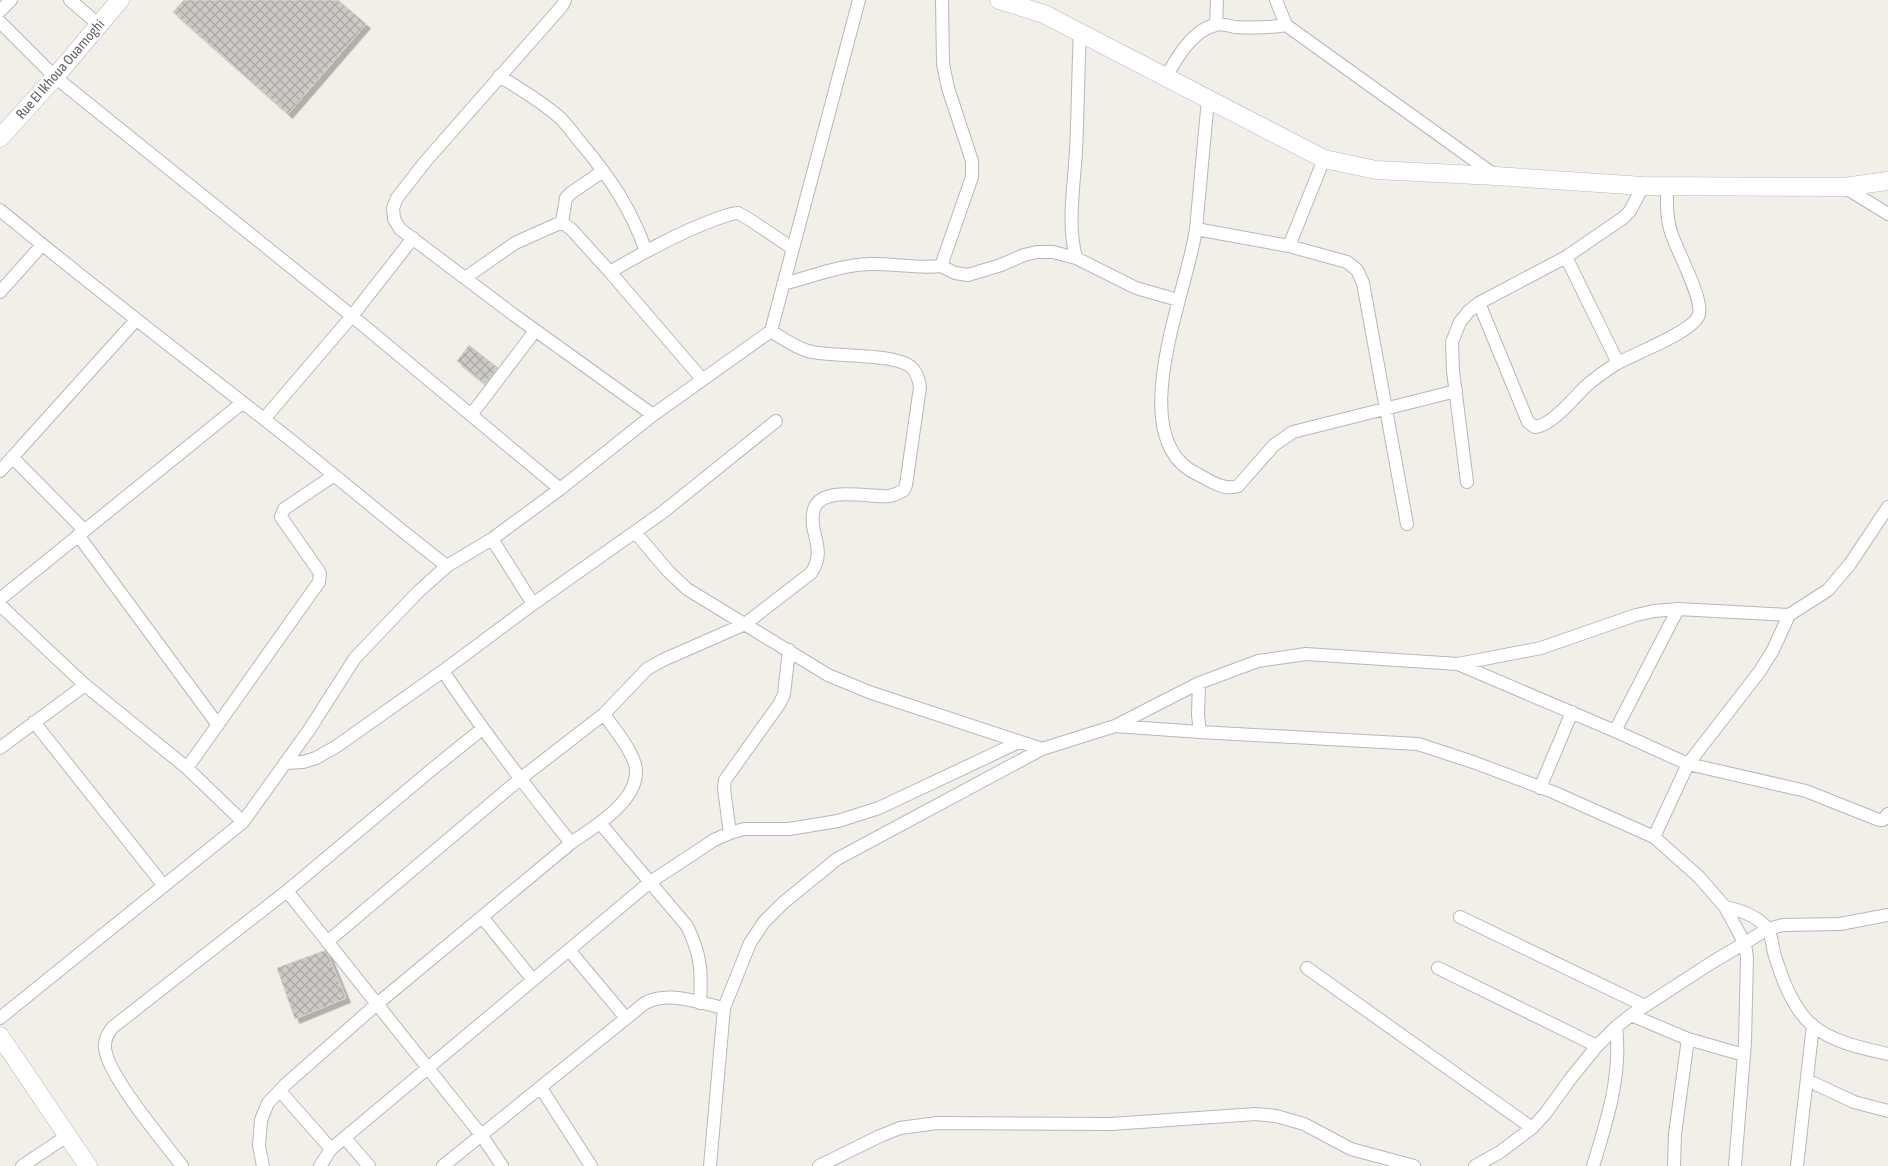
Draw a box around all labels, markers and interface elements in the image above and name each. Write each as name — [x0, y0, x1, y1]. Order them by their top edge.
street label: Rue EI Ikhoua Ouarnoghi — [12, 16, 108, 122]

